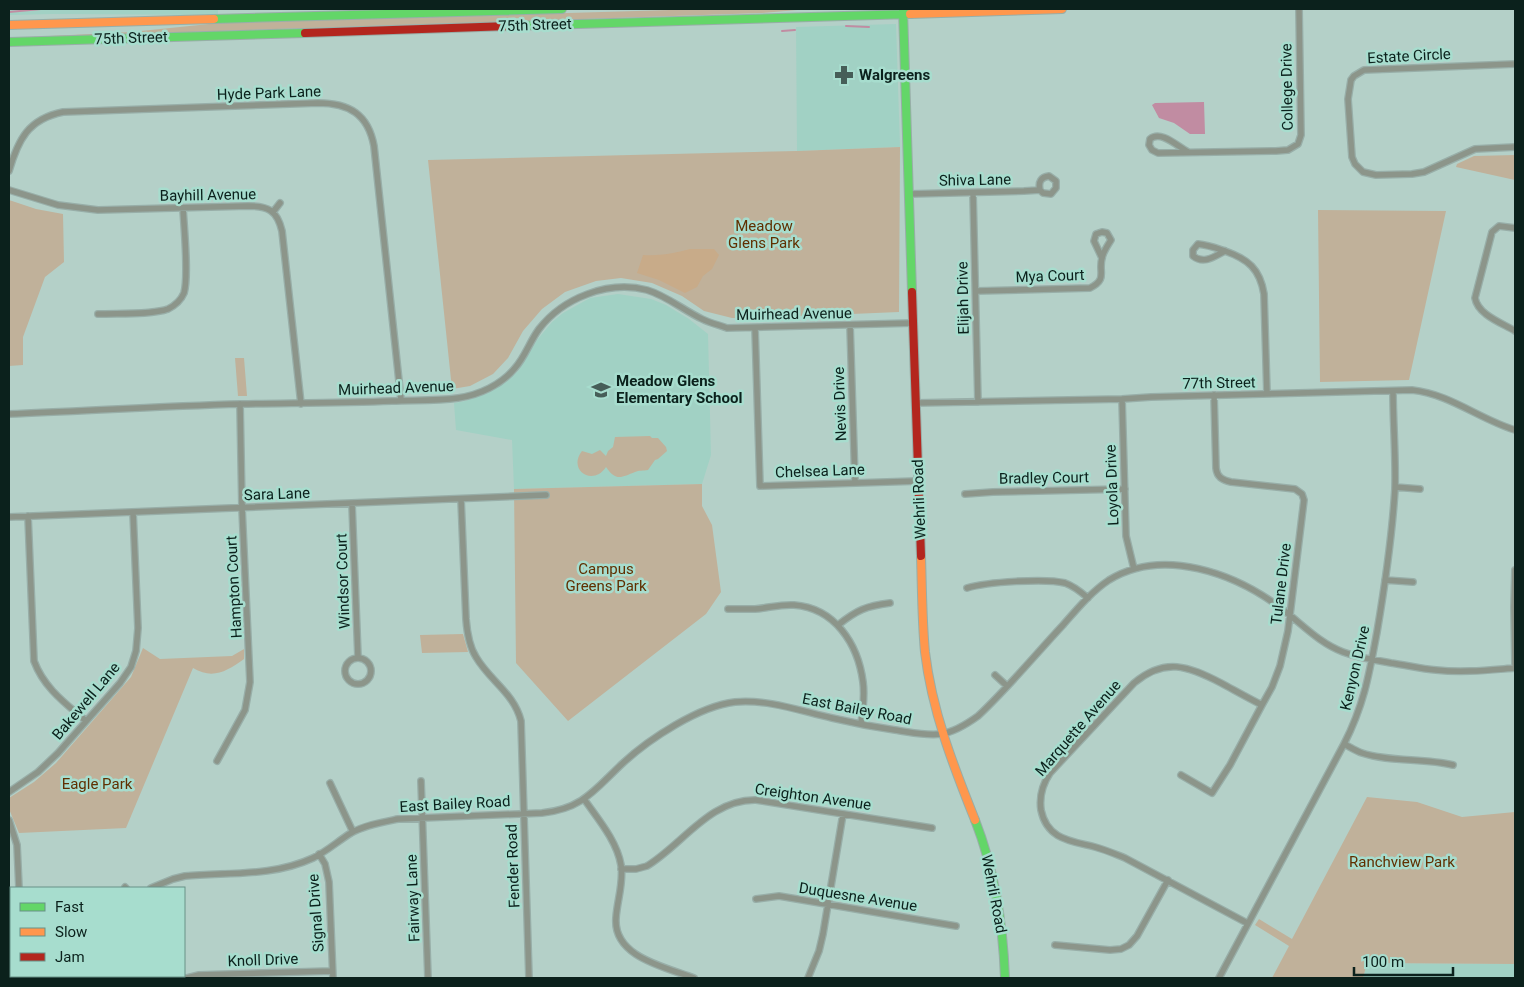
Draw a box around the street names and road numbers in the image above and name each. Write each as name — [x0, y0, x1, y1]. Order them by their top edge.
street label: 75th Street — [498, 15, 572, 35]
street label: 75th Street — [94, 28, 168, 48]
street label: College Drive — [1277, 43, 1297, 131]
street label: Estate Circle — [1367, 45, 1451, 67]
street label: Hyde Park Lane — [217, 82, 321, 104]
street label: Shiva Lane — [939, 170, 1011, 190]
street label: Bayhill Avenue — [160, 185, 256, 205]
street label: Elijah Drive — [953, 261, 973, 335]
street label: Mya Court — [1015, 266, 1085, 286]
street label: Muirhead Avenue — [736, 304, 852, 324]
street label: Nevis Drive — [830, 366, 850, 442]
street label: 77th Street — [1182, 373, 1256, 393]
street label: Muirhead Avenue — [338, 377, 454, 399]
street label: Loyola Drive — [1102, 444, 1122, 526]
street label: Wehrli Road — [909, 459, 929, 539]
street label: Chelsea Lane — [775, 460, 865, 482]
street label: Bradley Court — [999, 468, 1089, 488]
street label: Sara Lane — [244, 484, 310, 504]
street label: Windsor Court — [332, 533, 354, 629]
street label: Hampton Court — [222, 535, 246, 639]
street label: Tulane Drive — [1267, 542, 1295, 626]
street label: Kenyon Drive — [1336, 624, 1374, 712]
street label: Bakewell Lane — [48, 659, 124, 743]
street label: Marquette Avenue — [1031, 676, 1125, 780]
street label: East Bailey Road — [801, 690, 913, 728]
street label: Creighton Avenue — [754, 780, 872, 814]
street label: East Bailey Road — [399, 792, 511, 816]
street label: Fender Road — [503, 824, 523, 908]
street label: Wehrli Road — [978, 853, 1010, 935]
street label: Fairway Lane — [402, 854, 424, 942]
street label: Signal Drive — [304, 873, 328, 953]
street label: Duquesne Avenue — [798, 879, 919, 915]
street label: Knoll Drive — [227, 950, 299, 970]

